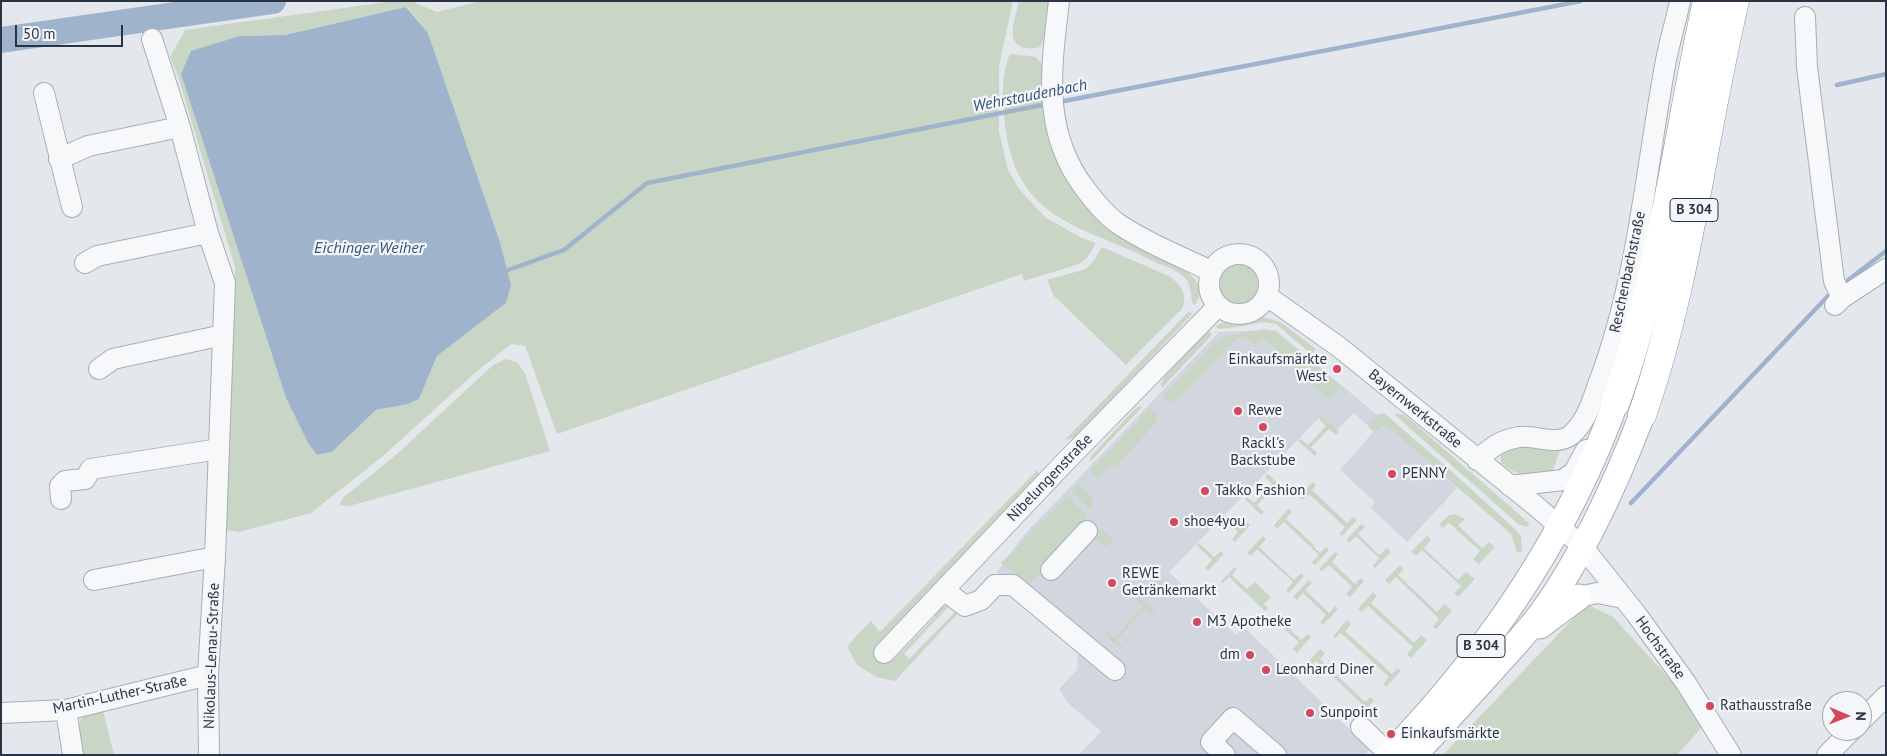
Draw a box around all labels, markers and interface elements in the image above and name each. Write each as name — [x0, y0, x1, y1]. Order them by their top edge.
scale bar — [18, 15, 125, 47]
text: 50 m — [23, 24, 56, 43]
water label: Wehrstaudenbach — [971, 76, 1089, 116]
road number: B 304 — [1670, 198, 1718, 222]
street label: Reschenbachstraße — [1606, 210, 1650, 334]
water label: Eichinger Weiher — [314, 238, 424, 258]
place label: Einkaufsmärkte West — [1228, 351, 1327, 386]
marker: Einkaufsmärkte West — [1331, 363, 1343, 375]
street label: Bayernwerkstraße — [1365, 366, 1465, 452]
place label: Rewe — [1248, 402, 1282, 420]
marker: Rewe — [1232, 405, 1244, 417]
marker: Rackl's Backstube — [1257, 421, 1269, 433]
street label: Nibelungenstraße — [1004, 430, 1096, 526]
place label: Rackl's Backstube — [1230, 435, 1296, 470]
place label: PENNY — [1402, 465, 1447, 483]
marker: PENNY — [1386, 468, 1398, 480]
place label: Takko Fashion — [1215, 482, 1305, 500]
marker: Takko Fashion — [1199, 485, 1211, 497]
place label: shoe4you — [1184, 513, 1245, 531]
marker: shoe4you — [1168, 516, 1180, 528]
place label: REWE Getränkemarkt — [1122, 565, 1216, 600]
marker: REWE Getränkemarkt — [1106, 577, 1118, 589]
street label: Nikolaus-Lenau-Straße — [200, 582, 224, 730]
place label: M3 Apotheke — [1207, 613, 1292, 631]
street label: Hochstraße — [1631, 613, 1689, 683]
marker: M3 Apotheke — [1191, 616, 1203, 628]
road number: B 304 — [1457, 634, 1505, 658]
place label: dm — [1220, 646, 1240, 664]
marker: dm — [1244, 649, 1256, 661]
place label: Leonhard Diner — [1276, 661, 1374, 679]
marker: Leonhard Diner — [1260, 664, 1272, 676]
street label: Martin-Luther-Straße — [51, 672, 189, 718]
north arrow — [1822, 691, 1872, 741]
place label: Rathausstraße — [1720, 697, 1812, 715]
marker: Rathausstraße — [1704, 700, 1716, 712]
place label: Sunpoint — [1320, 704, 1378, 722]
marker: Sunpoint — [1304, 707, 1316, 719]
text: N — [1852, 711, 1870, 721]
place label: Einkaufsmärkte — [1401, 725, 1500, 743]
marker: Einkaufsmärkte — [1385, 728, 1397, 740]

